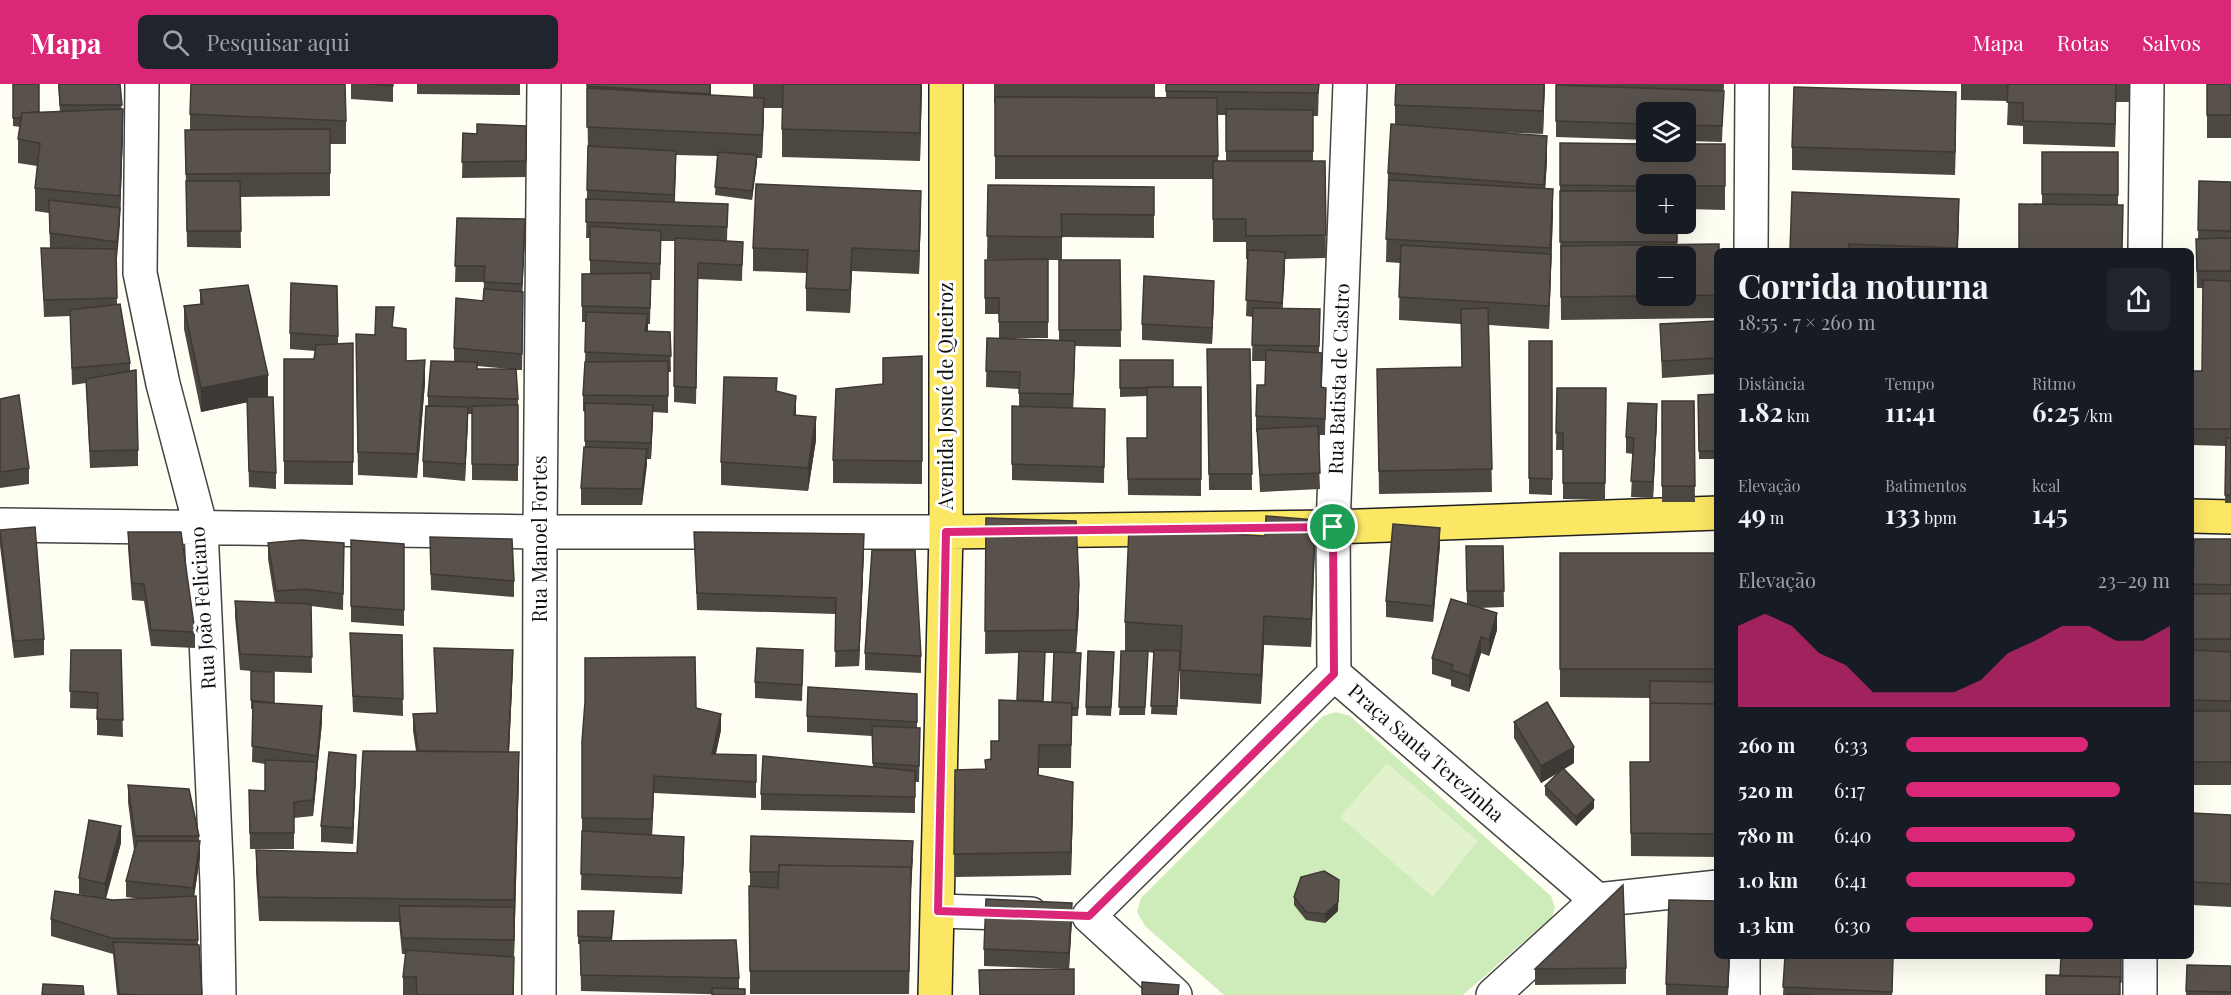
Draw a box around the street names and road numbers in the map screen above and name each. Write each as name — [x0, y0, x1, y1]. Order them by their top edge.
street label: Avenida Josué de Queiroz — [931, 282, 958, 511]
street label: Rua Batista de Castro — [1321, 283, 1354, 475]
street label: Rua Manoel Fortes — [525, 455, 552, 623]
street label: Rua João Feliciano — [182, 526, 221, 691]
street label: Praça Santa Terezinha — [1343, 677, 1511, 827]

